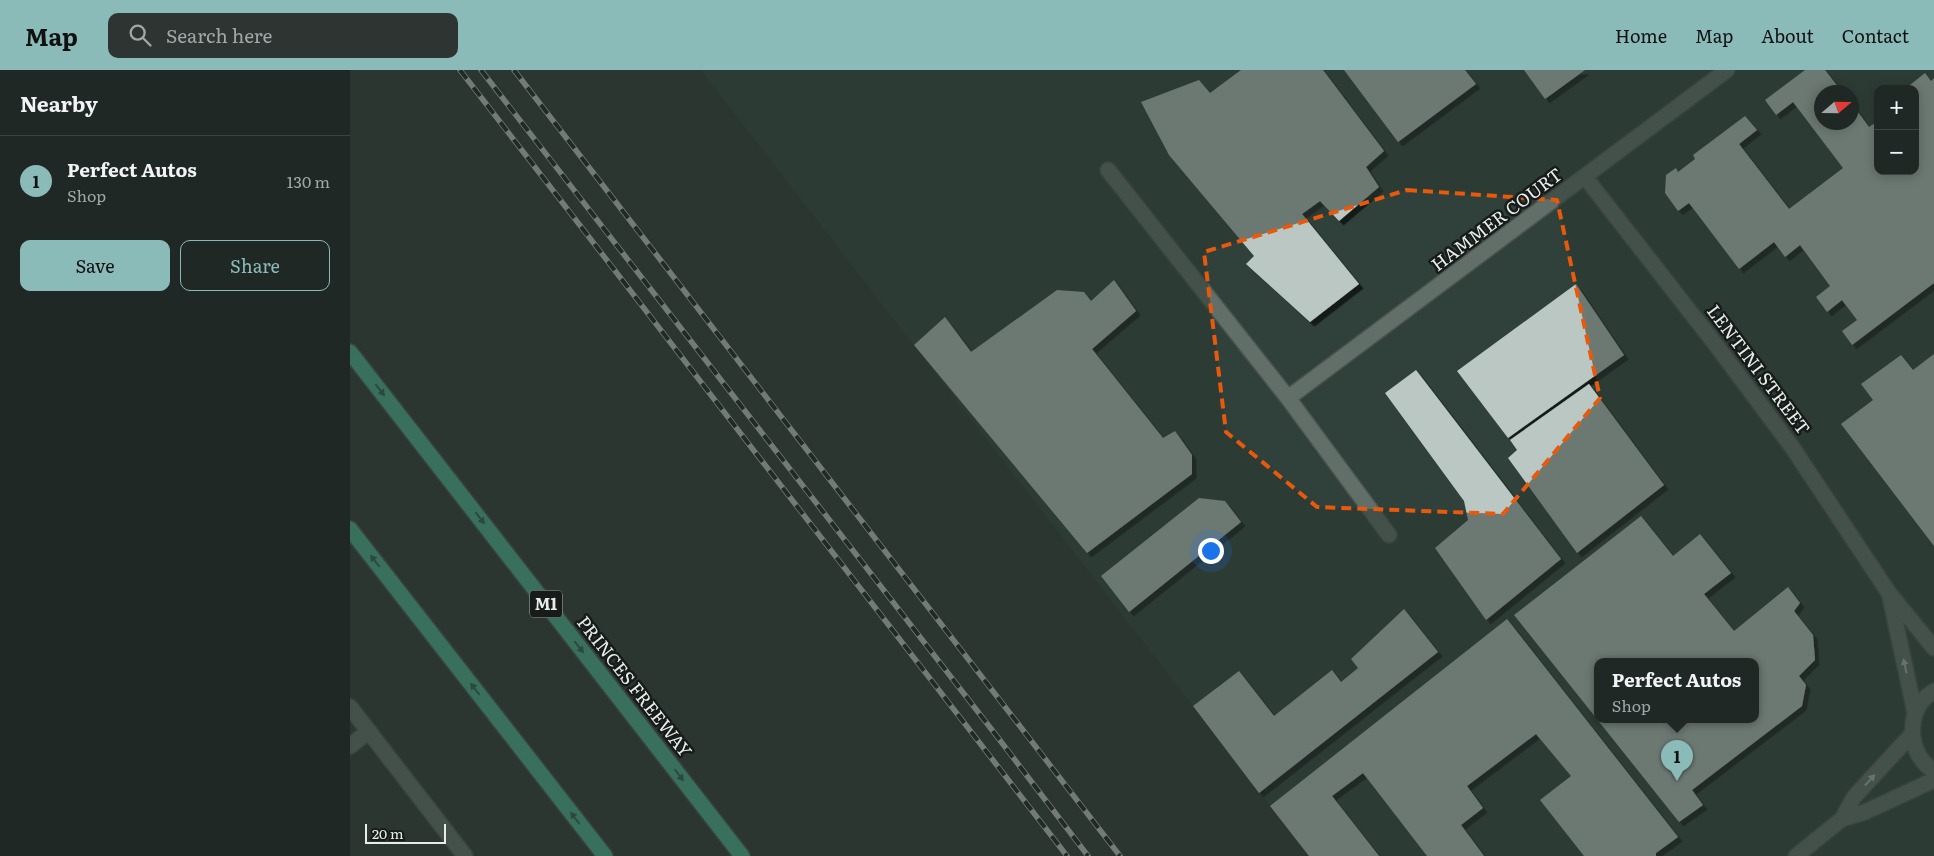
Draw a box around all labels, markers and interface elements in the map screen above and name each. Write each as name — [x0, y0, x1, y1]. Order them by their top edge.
search box — [108, 13, 458, 58]
text: Map — [25, 18, 78, 53]
icon: search — [126, 21, 154, 49]
text: Search here — [166, 21, 272, 49]
text: Home — [1615, 22, 1667, 49]
text: Map — [1695, 22, 1733, 49]
text: About — [1761, 22, 1814, 49]
text: Contact — [1842, 22, 1909, 49]
north arrow — [1814, 85, 1859, 130]
map controls — [1874, 85, 1919, 175]
button: + — [1874, 85, 1919, 130]
text: Nearby — [20, 87, 98, 118]
button: − — [1874, 130, 1919, 175]
text: Perfect Autos — [67, 155, 197, 183]
street label: HAMMER COURT — [1425, 160, 1567, 277]
text: 1 — [33, 169, 39, 193]
text: 130 m — [287, 169, 330, 193]
text: Shop — [67, 183, 106, 207]
button: Save — [20, 240, 170, 291]
button: Share — [180, 240, 330, 291]
street label: LENTINI STREET — [1701, 298, 1817, 440]
one-way arrow — [375, 383, 385, 397]
one-way arrow — [474, 511, 485, 524]
your location — [1198, 538, 1224, 564]
one-way arrow — [370, 555, 381, 568]
road number: M1 — [530, 590, 562, 618]
street label: PRINCES FREEWAY — [571, 609, 699, 763]
one-way arrow — [574, 640, 585, 653]
popup — [1594, 658, 1759, 723]
one-way arrow — [1901, 658, 1909, 673]
text: Perfect Autos — [1612, 665, 1741, 693]
one-way arrow — [470, 683, 481, 696]
text: Shop — [1612, 693, 1651, 717]
pin: 1 — [1661, 740, 1693, 781]
one-way arrow — [674, 768, 684, 782]
one-way arrow — [1864, 773, 1875, 786]
one-way arrow — [570, 811, 581, 824]
scale bar — [365, 821, 446, 844]
text: 20 m — [372, 823, 404, 843]

